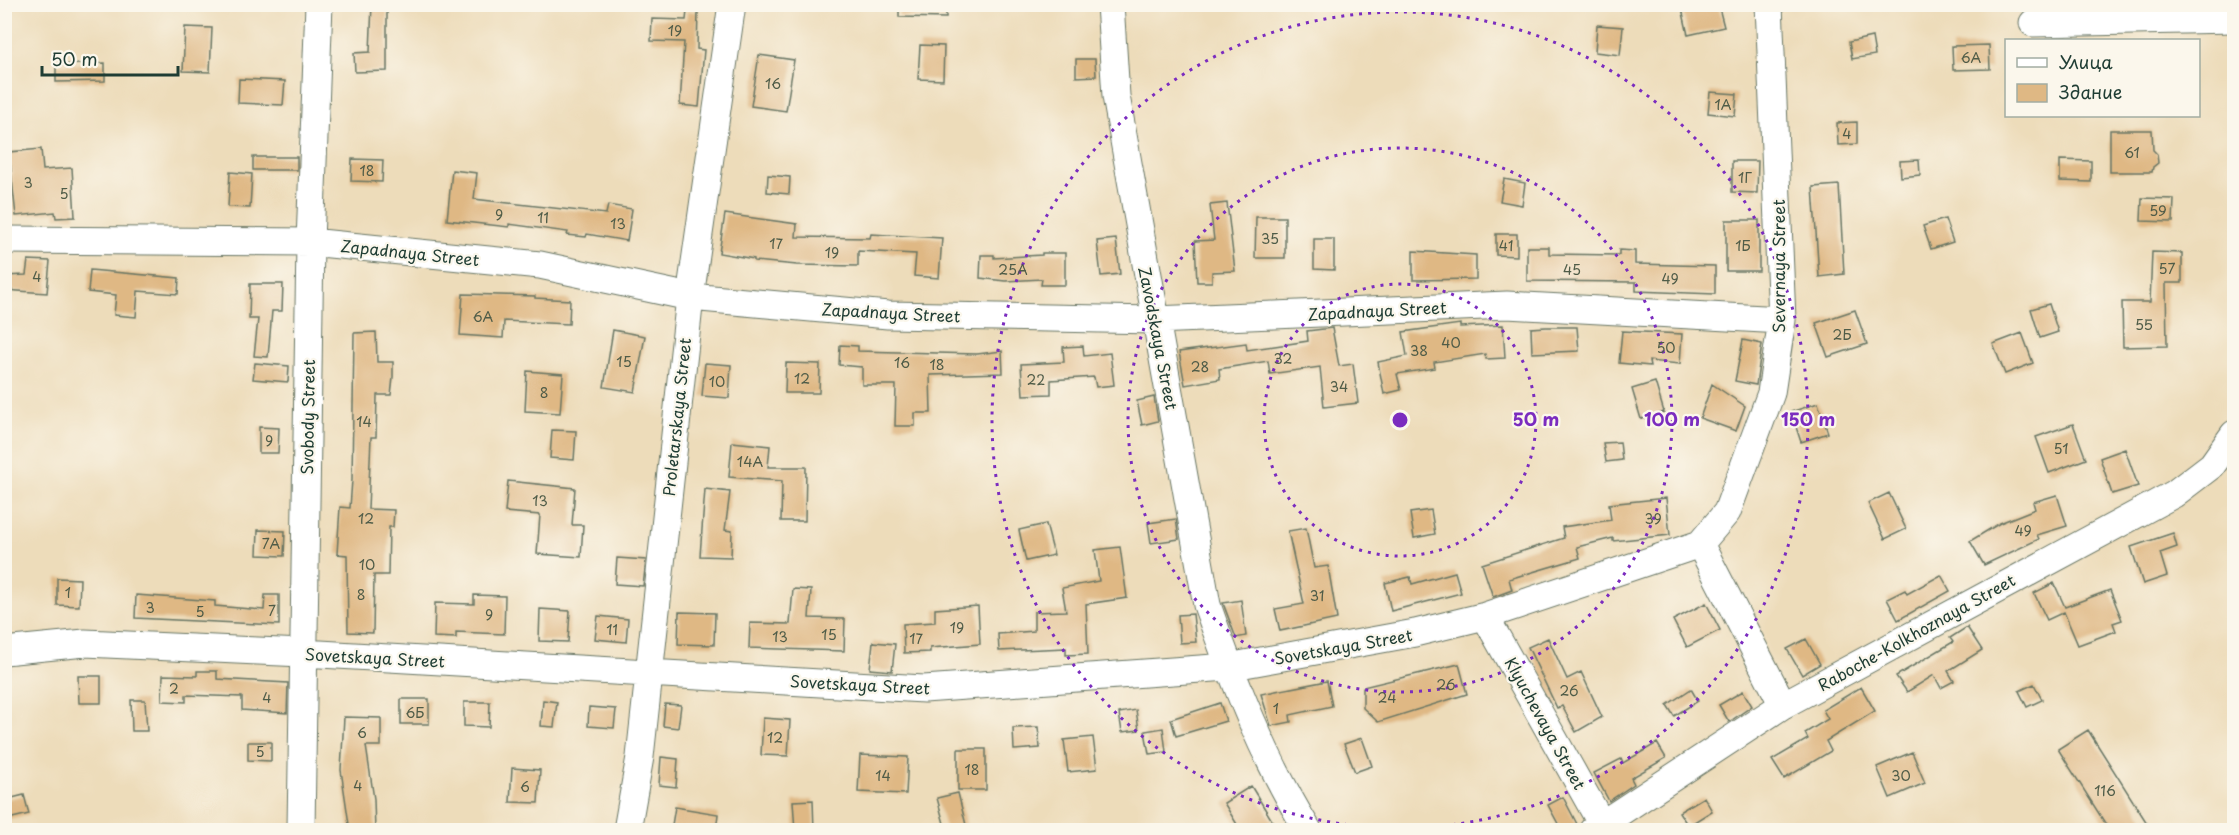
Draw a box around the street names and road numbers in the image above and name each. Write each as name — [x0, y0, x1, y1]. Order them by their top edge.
street label: Severnaya Street — [1766, 199, 1790, 333]
street label: Zapadnaya Street — [340, 233, 481, 271]
street label: Zavodskaya Street — [1133, 264, 1185, 412]
street label: Zapadnaya Street — [1307, 294, 1448, 326]
street label: Zapadnaya Street — [821, 296, 962, 328]
street label: Proletarskaya Street — [656, 336, 696, 497]
street label: Svobody Street — [294, 359, 320, 475]
street label: Raboche-Kolkhoznaya Street — [1813, 567, 2020, 696]
street label: Sovetskaya Street — [1272, 622, 1415, 670]
street label: Sovetskaya Street — [304, 641, 446, 673]
street label: Klyuchevaya Street — [1500, 652, 1593, 794]
street label: Sovetskaya Street — [789, 668, 931, 700]

